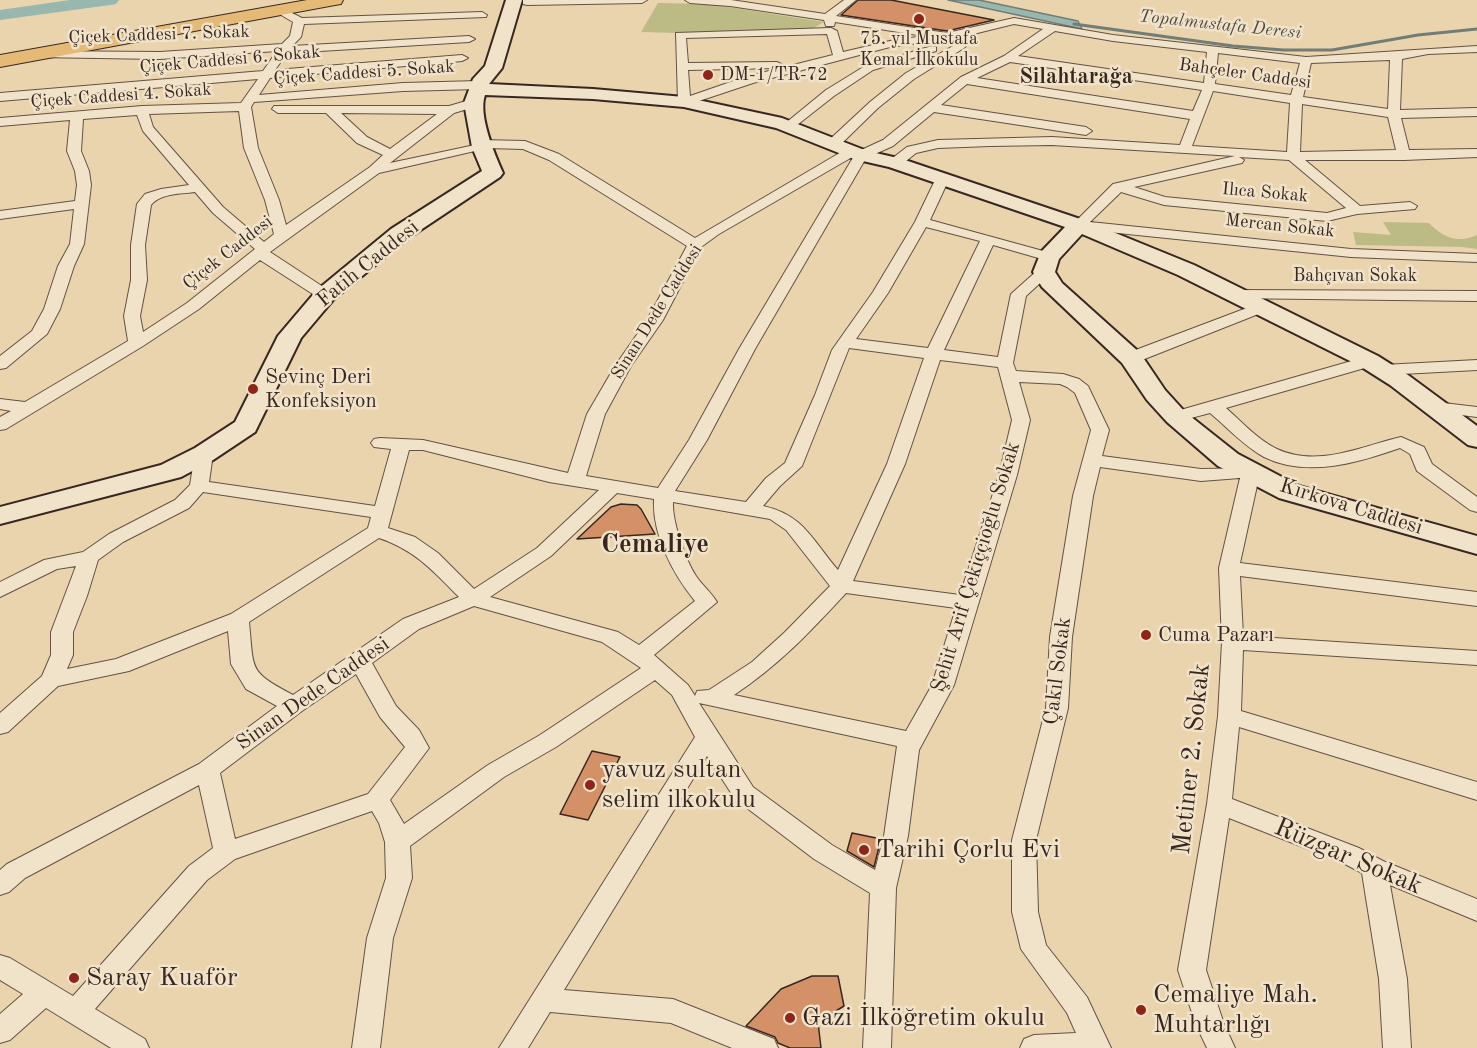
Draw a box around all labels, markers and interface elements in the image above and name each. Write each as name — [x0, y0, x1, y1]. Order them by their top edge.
water label: Topalmustafa Deresi — [1138, 6, 1302, 44]
marker: 75. yıl Mustafa Kemal İlkokulu — [912, 12, 926, 26]
street label: Çiçek Caddesi 7. Sokak — [68, 21, 250, 49]
place label: 75. yıl Mustafa Kemal İlkokulu — [860, 28, 978, 70]
street label: Çiçek Caddesi 6. Sokak — [139, 41, 321, 79]
street label: Bahçeler Caddesi — [1177, 54, 1313, 94]
street label: Çiçek Caddesi 5. Sokak — [273, 56, 455, 90]
place label: DM-1/TR-72 — [720, 64, 828, 86]
district label: Silahtarağa — [1019, 64, 1133, 90]
marker: DM-1/TR-72 — [701, 68, 715, 82]
street label: Çiçek Caddesi 4. Sokak — [30, 79, 212, 113]
street label: Ilıca Sokak — [1221, 178, 1309, 208]
street label: Mercan Sokak — [1224, 210, 1336, 242]
street label: Çiçek Caddesi — [179, 211, 277, 295]
street label: Fatih Caddesi — [312, 215, 424, 313]
street label: Sinan Dede Caddesi — [607, 241, 707, 383]
street label: Bahçıvan Sokak — [1293, 265, 1417, 287]
place label: Sevinç Deri Konfeksiyon — [265, 364, 377, 414]
marker: Sevinç Deri Konfeksiyon — [246, 382, 260, 396]
street label: Şehit Arif Çekiççioğlu Sokak — [926, 439, 1026, 695]
street label: Kırkova Caddesi — [1276, 473, 1426, 541]
district label: Cemaliye — [601, 529, 709, 561]
street label: Çakıl Sokak — [1039, 616, 1077, 726]
place label: Cuma Pazarı — [1158, 622, 1274, 648]
marker: Cuma Pazarı — [1139, 628, 1153, 642]
street label: Sinan Dede Caddesi — [232, 632, 394, 756]
street label: Metiner 2. Sokak — [1166, 662, 1218, 856]
place label: yavuz sultan selim ilkokulu — [602, 754, 756, 816]
marker: yavuz sultan selim ilkokulu — [583, 778, 597, 792]
street label: Rüzgar Sokak — [1269, 812, 1427, 902]
place label: Tarihi Çorlu Evi — [876, 834, 1060, 866]
marker: Tarihi Çorlu Evi — [857, 843, 871, 857]
place label: Saray Kuaför — [86, 962, 238, 994]
marker: Saray Kuaför — [67, 971, 81, 985]
place label: Cemaliye Mah. Muhtarlığı — [1153, 979, 1318, 1040]
place label: Gazi İlköğretim okulu — [802, 1002, 1045, 1034]
marker: Cemaliye Mah. Muhtarlığı — [1134, 1003, 1148, 1017]
marker: Gazi İlköğretim okulu — [783, 1011, 797, 1025]

